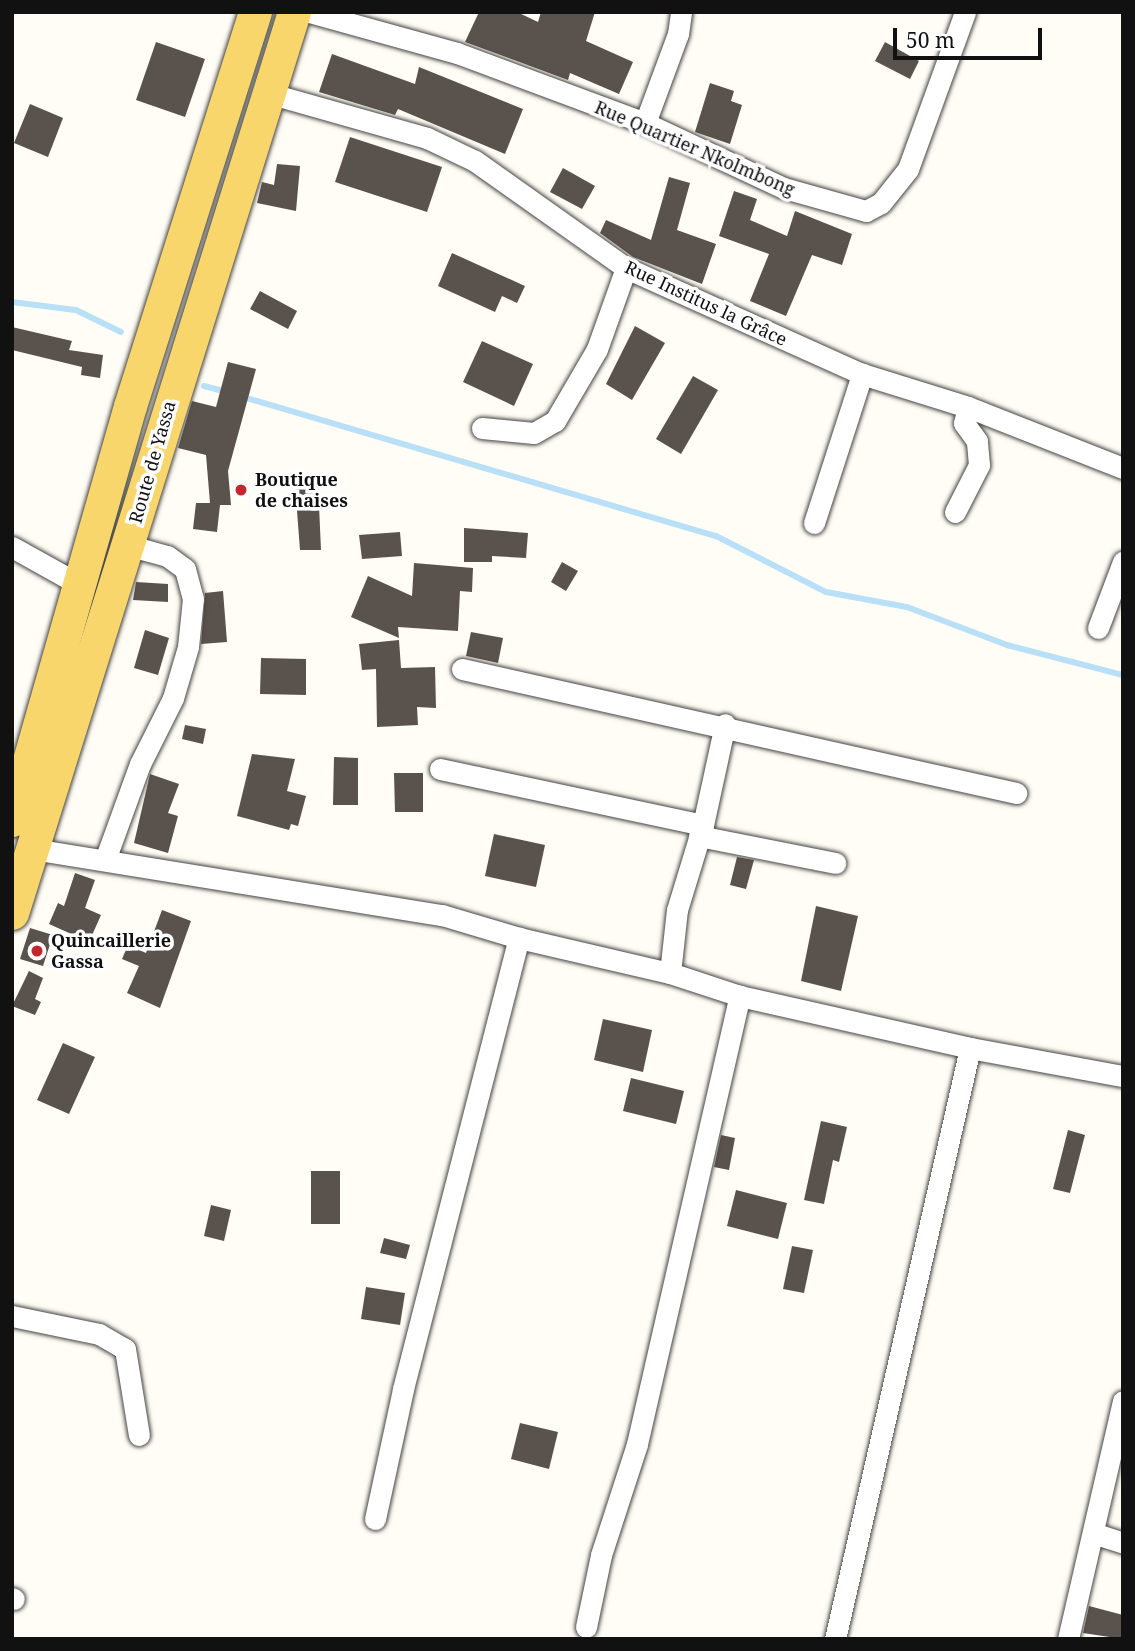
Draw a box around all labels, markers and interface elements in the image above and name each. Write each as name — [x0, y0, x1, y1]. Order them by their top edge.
scale bar — [897, 14, 1046, 58]
text: 50 m — [906, 26, 955, 54]
street label: Rue Quartier Nkolmbong — [592, 96, 798, 200]
street label: Rue Institus la Grâce — [621, 256, 791, 350]
street label: Route de Yassa — [124, 398, 180, 526]
place label: Boutique de chaises — [255, 469, 348, 512]
marker: Boutique de chaises — [233, 482, 249, 498]
place label: Quincaillerie Gassa — [51, 930, 171, 972]
marker: Quincaillerie Gassa — [29, 943, 45, 959]

